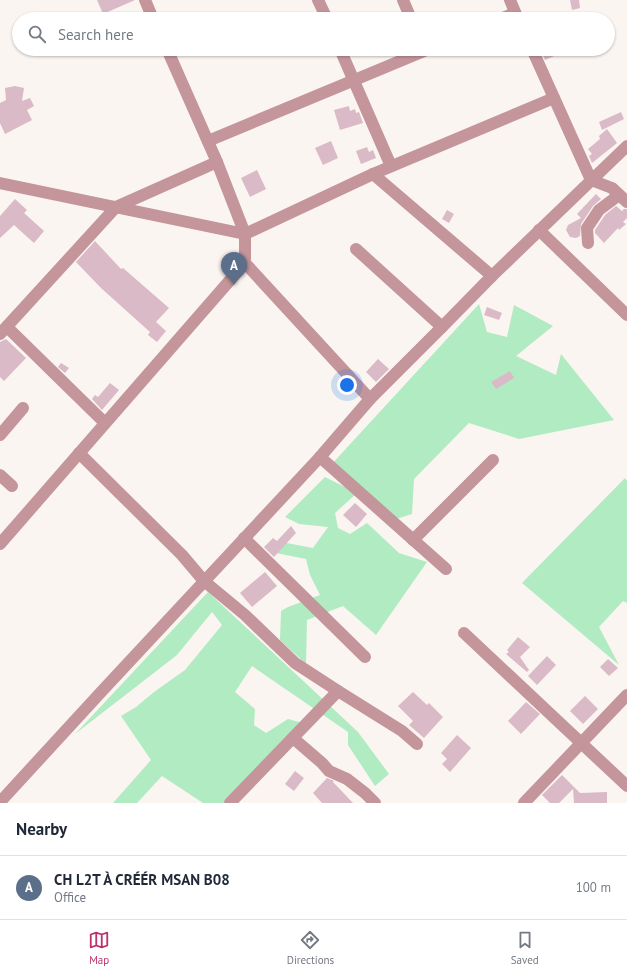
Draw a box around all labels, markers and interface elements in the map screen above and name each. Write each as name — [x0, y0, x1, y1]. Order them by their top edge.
search box — [12, 12, 615, 56]
icon: search — [26, 23, 48, 45]
text: Search here — [58, 25, 134, 44]
pin: A — [221, 252, 247, 285]
your location — [337, 375, 357, 395]
text: Nearby — [16, 818, 67, 840]
text: CH L2T À CRÉÉR MSAN B08 — [54, 870, 230, 889]
text: A — [25, 879, 33, 896]
text: 100 m — [576, 879, 611, 896]
text: Office — [54, 889, 86, 906]
tab: Map — [88, 929, 110, 967]
tab: Directions — [287, 929, 334, 967]
tab: Saved — [511, 929, 539, 967]

